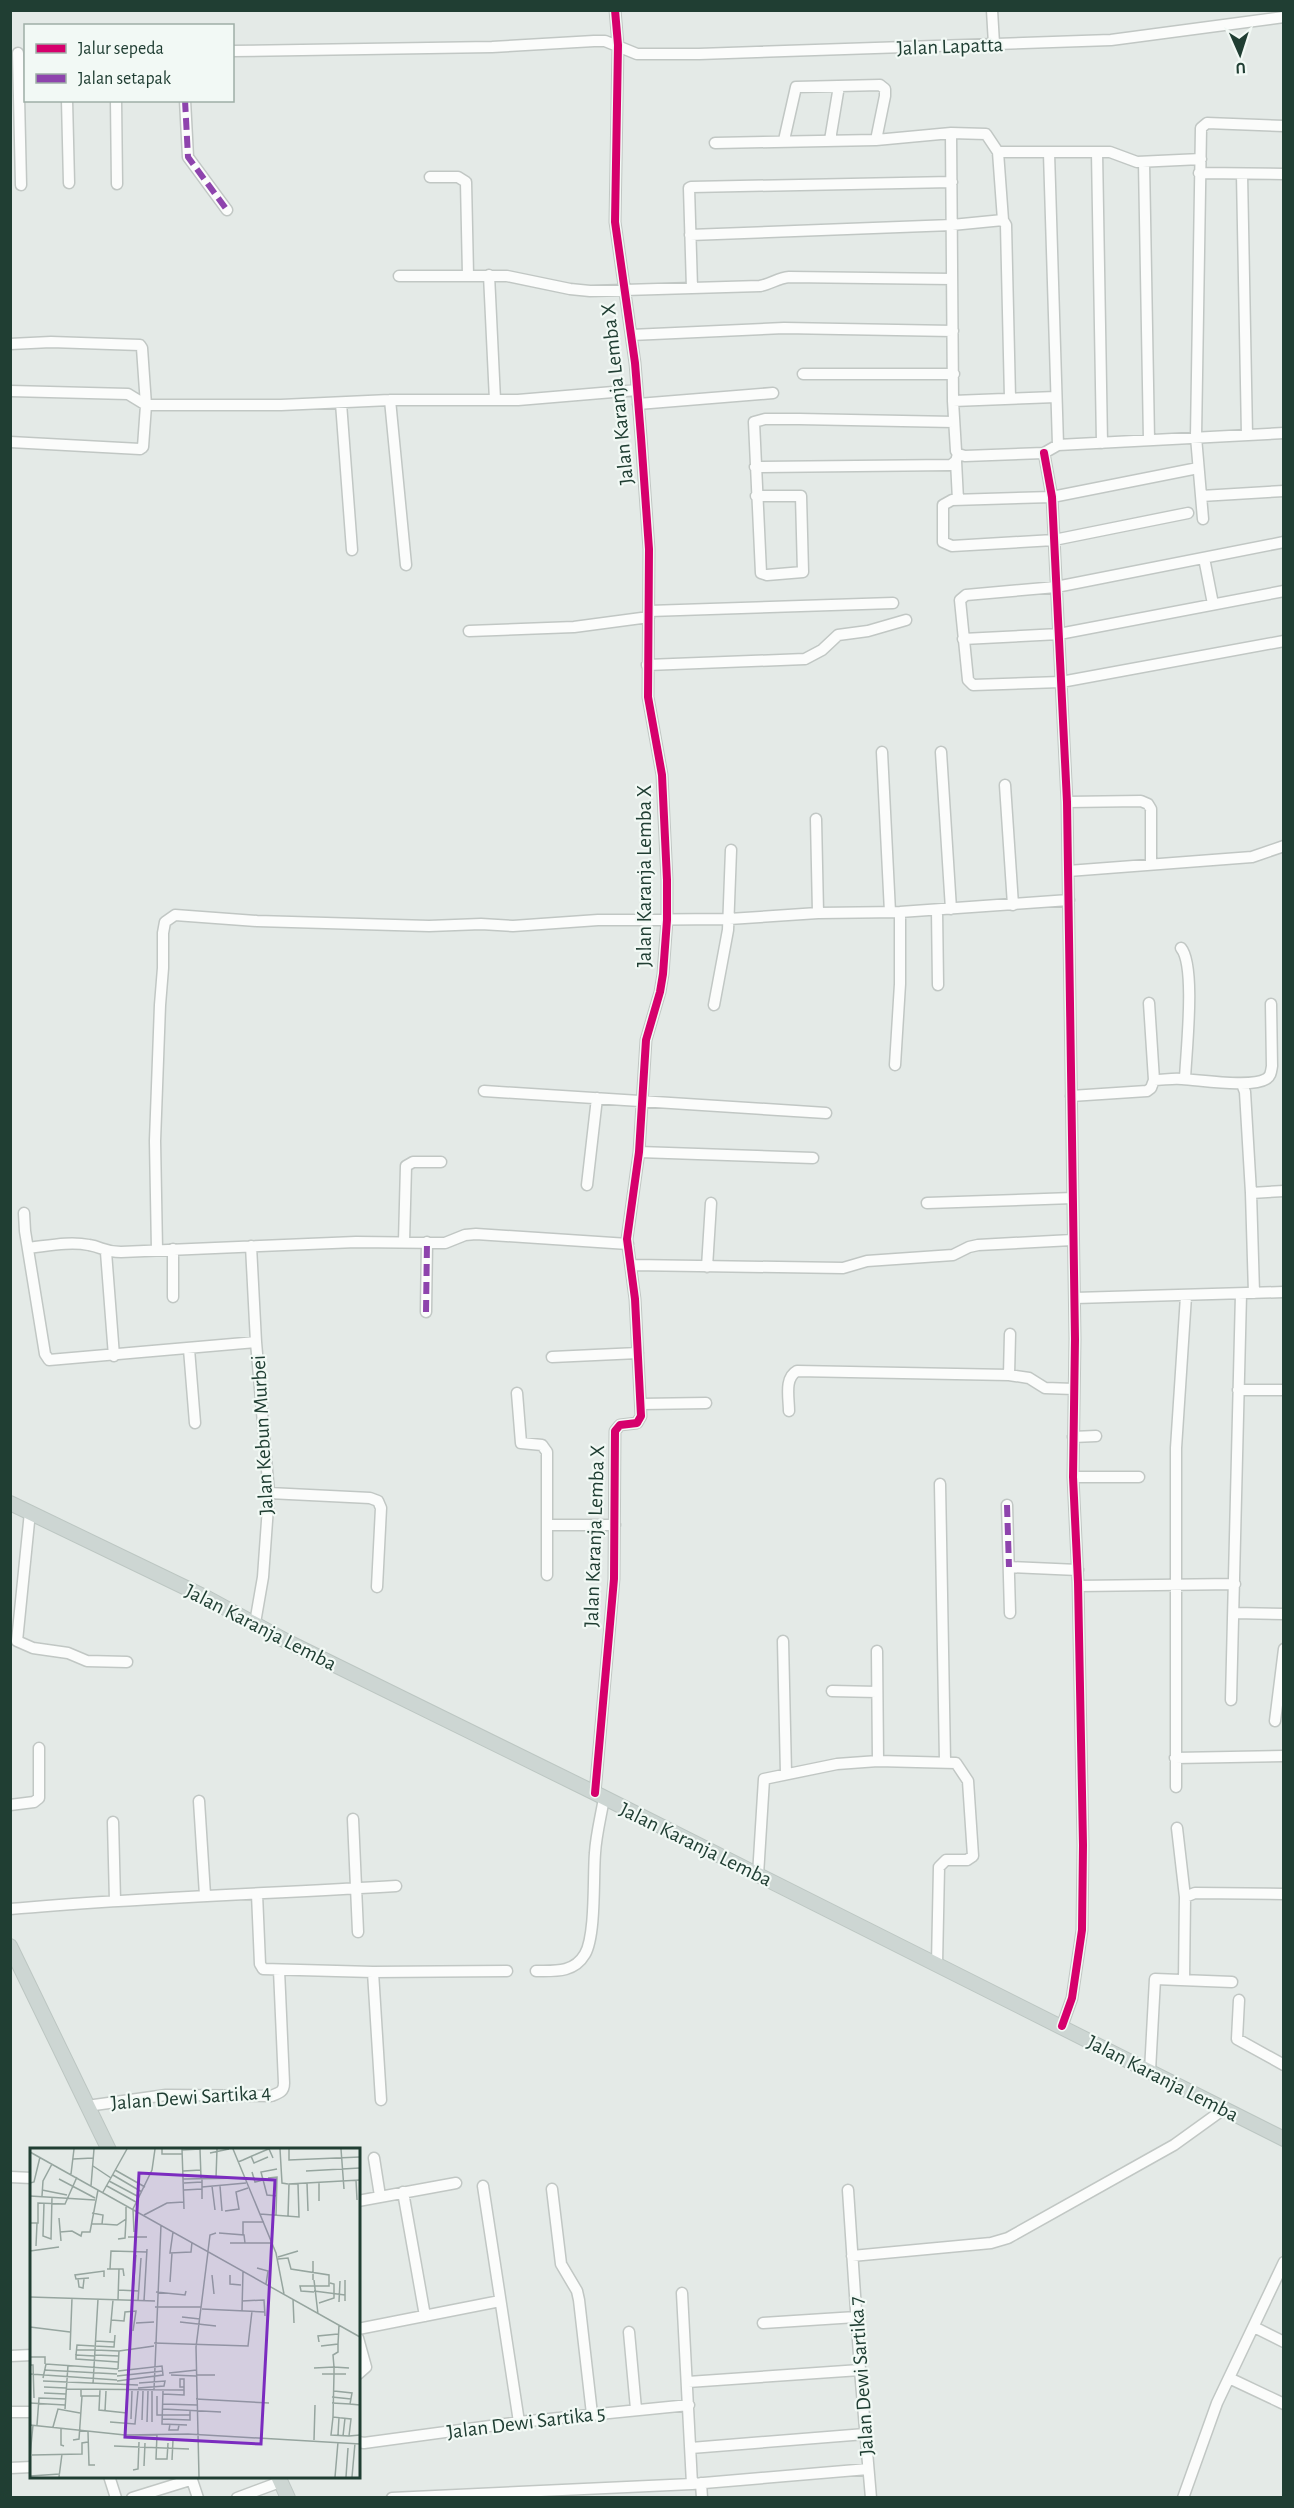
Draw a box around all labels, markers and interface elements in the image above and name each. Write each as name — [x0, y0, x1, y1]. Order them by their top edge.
legend — [24, 24, 234, 102]
north arrow — [1210, 24, 1270, 84]
street label: Jalan Lapatta — [896, 34, 1004, 59]
text: Jalur sepeda — [78, 40, 164, 58]
text: U — [1235, 60, 1246, 76]
text: Jalan setapak — [78, 70, 172, 88]
street label: Jalan Karanja Lemba X — [598, 302, 637, 486]
street label: Jalan Karanja Lemba X — [634, 785, 655, 967]
street label: Jalan Kebun Murbei — [248, 1355, 277, 1515]
street label: Jalan Karanja Lemba X — [581, 1444, 608, 1628]
street label: Jalan Karanja Lemba — [182, 1580, 340, 1675]
street label: Jalan Karanja Lemba — [616, 1798, 776, 1891]
street label: Jalan Karanja Lemba — [1084, 2031, 1242, 2126]
street label: Jalan Dewi Sartika 4 — [110, 2081, 272, 2114]
inset map — [30, 2148, 360, 2478]
street label: Jalan Dewi Sartika 7 — [845, 2296, 878, 2456]
street label: Jalan Dewi Sartika 5 — [446, 2402, 606, 2443]

